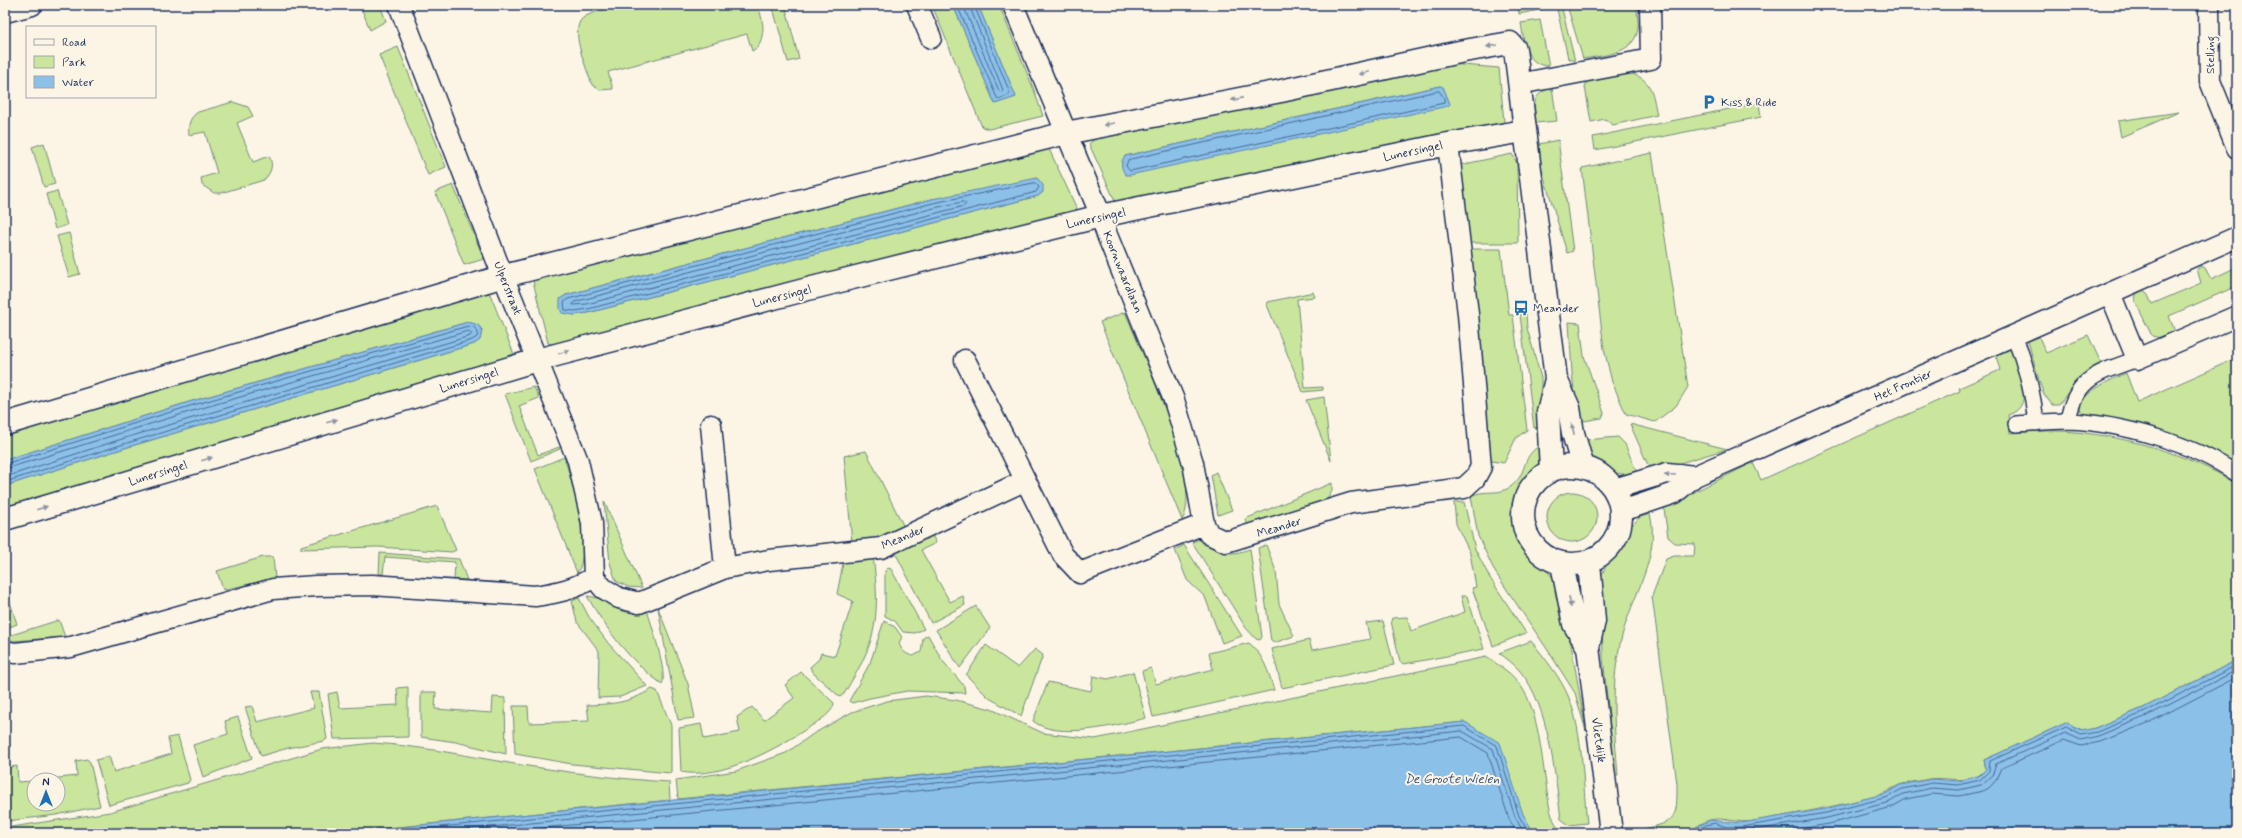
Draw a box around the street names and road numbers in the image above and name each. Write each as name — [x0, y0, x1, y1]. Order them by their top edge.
street label: Stelling — [2203, 36, 2220, 74]
street label: Lunersingel — [1382, 138, 1444, 166]
street label: Lunersingel — [1065, 205, 1127, 233]
street label: Koornwaardlaan — [1098, 229, 1146, 316]
street label: Ulperstraat — [489, 259, 525, 318]
street label: Lunersingel — [751, 282, 813, 312]
street label: Lunersingel — [438, 364, 500, 397]
street label: Het Frontier — [1872, 366, 1935, 406]
street label: Lunersingel — [127, 457, 189, 490]
street label: Meander — [1255, 514, 1304, 542]
street label: Meander — [879, 522, 928, 554]
street label: Vlietdijk — [1587, 716, 1609, 764]

